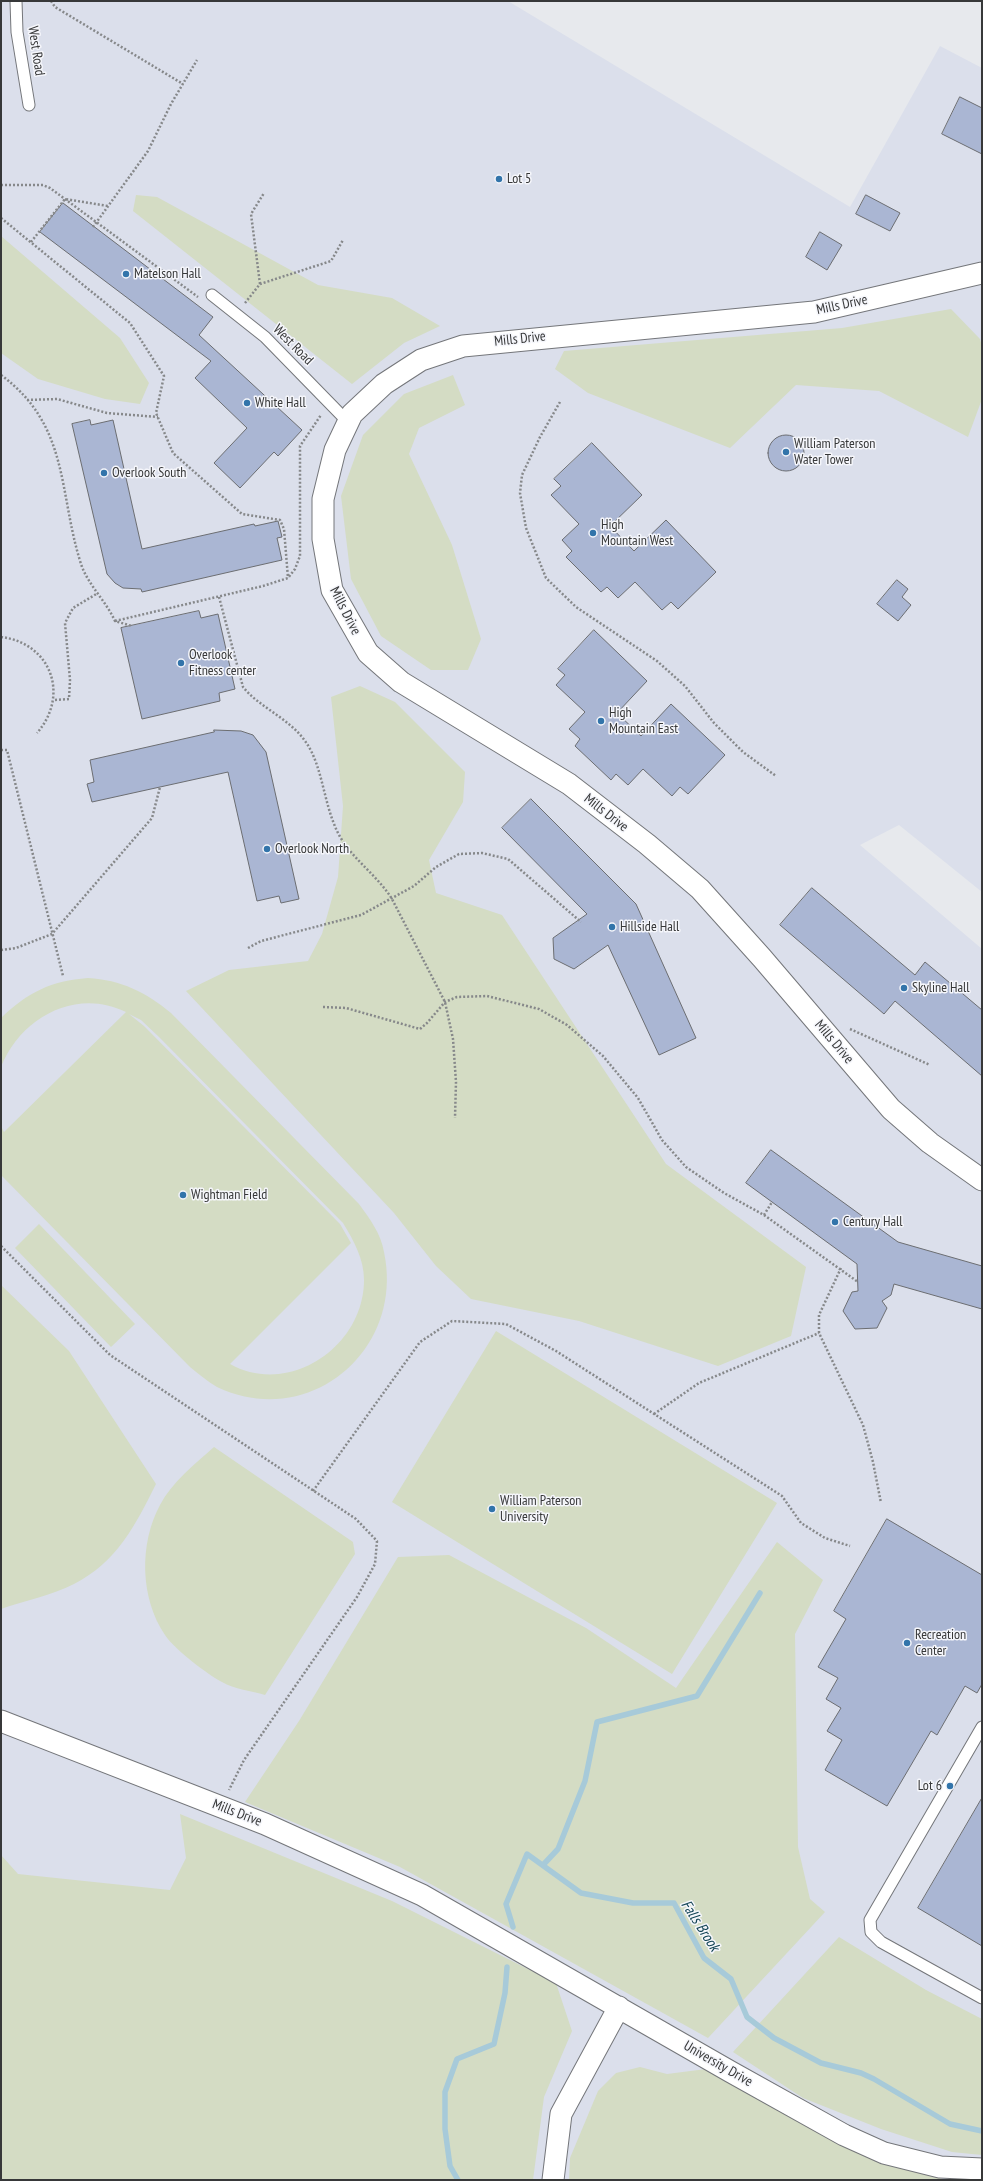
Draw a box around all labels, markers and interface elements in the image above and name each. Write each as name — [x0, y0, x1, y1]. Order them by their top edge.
street label: West Road — [24, 25, 48, 77]
place label: Lot 5 — [507, 171, 531, 187]
marker: Lot 5 — [494, 174, 504, 184]
place label: Matelson Hall — [134, 266, 201, 282]
marker: Matelson Hall — [121, 269, 131, 279]
street label: Mills Drive — [815, 291, 869, 319]
street label: West Road — [269, 321, 317, 369]
street label: Mills Drive — [493, 328, 547, 350]
place label: White Hall — [255, 395, 306, 411]
marker: White Hall — [242, 398, 252, 408]
place label: William Paterson Water Tower — [794, 436, 876, 468]
marker: William Paterson Water Tower — [781, 447, 791, 457]
place label: Overlook South — [112, 465, 186, 481]
marker: Overlook South — [99, 468, 109, 478]
place label: High Mountain West — [601, 517, 673, 550]
marker: High Mountain West — [588, 528, 598, 538]
street label: Mills Drive — [326, 584, 364, 638]
place label: Overlook Fitness center — [189, 647, 256, 680]
marker: Overlook Fitness center — [176, 658, 186, 668]
place label: High Mountain East — [609, 705, 678, 738]
marker: High Mountain East — [596, 716, 606, 726]
street label: Mills Drive — [580, 790, 632, 836]
place label: Overlook North — [275, 841, 349, 857]
marker: Overlook North — [262, 844, 272, 854]
place label: Hillside Hall — [620, 919, 679, 935]
marker: Hillside Hall — [607, 922, 617, 932]
place label: Skyline Hall — [912, 980, 970, 996]
marker: Skyline Hall — [899, 983, 909, 993]
street label: Mills Drive — [811, 1017, 857, 1067]
place label: Wightman Field — [191, 1187, 267, 1203]
marker: Wightman Field — [178, 1190, 188, 1200]
place label: Century Hall — [843, 1214, 903, 1230]
marker: Century Hall — [830, 1217, 840, 1227]
place label: William Paterson University — [500, 1493, 582, 1526]
marker: William Paterson University — [487, 1504, 497, 1514]
place label: Recreation Center — [915, 1627, 966, 1660]
marker: Recreation Center — [902, 1638, 912, 1648]
place label: Lot 6 — [918, 1778, 942, 1794]
marker: Lot 6 — [945, 1781, 955, 1791]
street label: Mills Drive — [210, 1796, 264, 1830]
water label: Falls Brook — [677, 1897, 723, 1955]
street label: University Drive — [681, 2038, 755, 2090]

